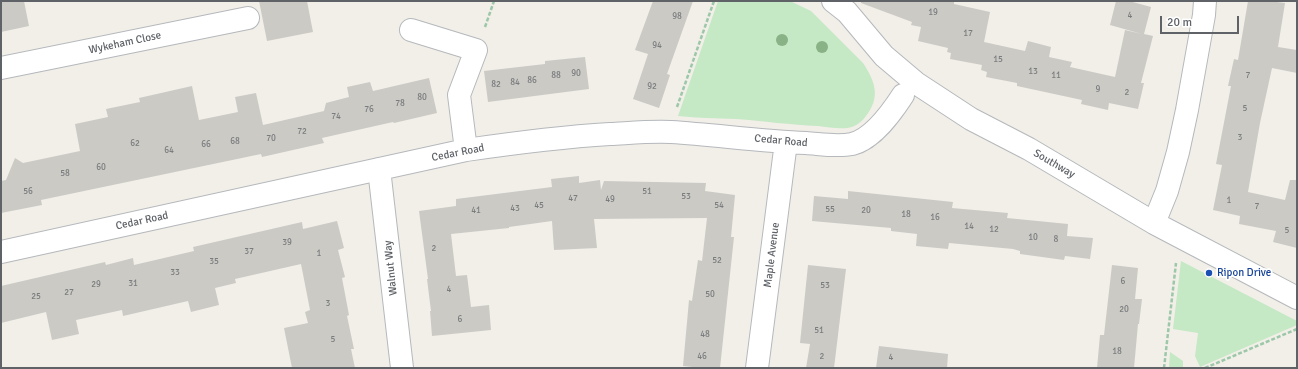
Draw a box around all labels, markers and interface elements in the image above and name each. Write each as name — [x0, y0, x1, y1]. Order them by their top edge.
house number: 19 — [928, 8, 938, 18]
scale bar — [1162, 8, 1241, 34]
house number: 4 — [1128, 11, 1132, 21]
house number: 98 — [672, 12, 682, 22]
text: 20 m — [1167, 15, 1192, 30]
street label: Wykeham Close — [88, 29, 162, 57]
house number: 17 — [963, 29, 973, 39]
house number: 94 — [652, 41, 662, 51]
house number: 15 — [993, 55, 1003, 65]
house number: 13 — [1028, 67, 1038, 77]
house number: 90 — [571, 69, 581, 79]
house number: 88 — [551, 71, 561, 81]
house number: 11 — [1051, 71, 1061, 81]
house number: 7 — [1246, 71, 1250, 81]
house number: 86 — [527, 76, 537, 86]
house number: 84 — [510, 78, 520, 88]
house number: 82 — [491, 80, 501, 90]
house number: 92 — [647, 82, 657, 92]
house number: 9 — [1096, 85, 1100, 95]
house number: 2 — [1125, 88, 1129, 98]
house number: 80 — [417, 93, 427, 103]
house number: 78 — [395, 99, 405, 109]
house number: 5 — [1243, 104, 1247, 114]
house number: 76 — [364, 105, 374, 115]
house number: 74 — [331, 112, 341, 122]
house number: 72 — [297, 127, 307, 137]
street label: Cedar Road — [754, 132, 808, 150]
house number: 3 — [1238, 133, 1242, 143]
house number: 70 — [266, 134, 276, 144]
house number: 68 — [230, 137, 240, 147]
house number: 62 — [130, 139, 140, 149]
house number: 66 — [201, 140, 211, 150]
street label: Cedar Road — [430, 141, 486, 165]
house number: 64 — [164, 146, 174, 156]
street label: Southway — [1031, 147, 1077, 181]
house number: 60 — [96, 163, 106, 173]
house number: 58 — [60, 169, 70, 179]
house number: 56 — [23, 187, 33, 197]
house number: 51 — [642, 187, 652, 197]
house number: 53 — [681, 192, 691, 202]
house number: 47 — [568, 194, 578, 204]
house number: 49 — [605, 195, 615, 205]
house number: 1 — [1227, 196, 1231, 206]
house number: 45 — [534, 201, 544, 211]
house number: 54 — [714, 201, 724, 211]
house number: 7 — [1255, 202, 1259, 212]
house number: 43 — [510, 204, 520, 214]
house number: 55 — [825, 205, 835, 215]
house number: 41 — [471, 206, 481, 216]
house number: 20 — [861, 206, 871, 216]
street label: Cedar Road — [114, 209, 170, 233]
house number: 18 — [901, 210, 911, 220]
house number: 16 — [930, 213, 940, 223]
street label: Maple Avenue — [761, 222, 783, 288]
house number: 14 — [964, 222, 974, 232]
house number: 12 — [989, 225, 999, 235]
house number: 5 — [1285, 226, 1289, 236]
house number: 10 — [1028, 233, 1038, 243]
house number: 8 — [1054, 235, 1058, 245]
house number: 39 — [282, 238, 292, 248]
street label: Walnut Way — [382, 240, 400, 296]
house number: 2 — [432, 244, 436, 254]
house number: 37 — [244, 247, 254, 257]
house number: 1 — [317, 249, 321, 259]
house number: 52 — [712, 256, 722, 266]
house number: 35 — [209, 257, 219, 267]
place label: Ripon Drive — [1217, 266, 1271, 280]
house number: 33 — [170, 268, 180, 278]
marker: Ripon Drive — [1204, 268, 1214, 278]
house number: 6 — [1121, 277, 1125, 287]
house number: 31 — [128, 279, 138, 289]
house number: 29 — [91, 280, 101, 290]
house number: 53 — [820, 281, 830, 291]
house number: 4 — [447, 285, 451, 295]
house number: 27 — [64, 288, 74, 298]
house number: 50 — [705, 290, 715, 300]
house number: 25 — [31, 292, 41, 302]
house number: 3 — [326, 299, 330, 309]
house number: 20 — [1119, 305, 1129, 315]
house number: 6 — [458, 315, 462, 325]
house number: 51 — [814, 326, 824, 336]
house number: 48 — [700, 330, 710, 340]
house number: 5 — [331, 335, 335, 345]
house number: 18 — [1112, 347, 1122, 357]
house number: 46 — [697, 352, 707, 362]
house number: 2 — [820, 352, 824, 362]
house number: 4 — [889, 353, 893, 363]

